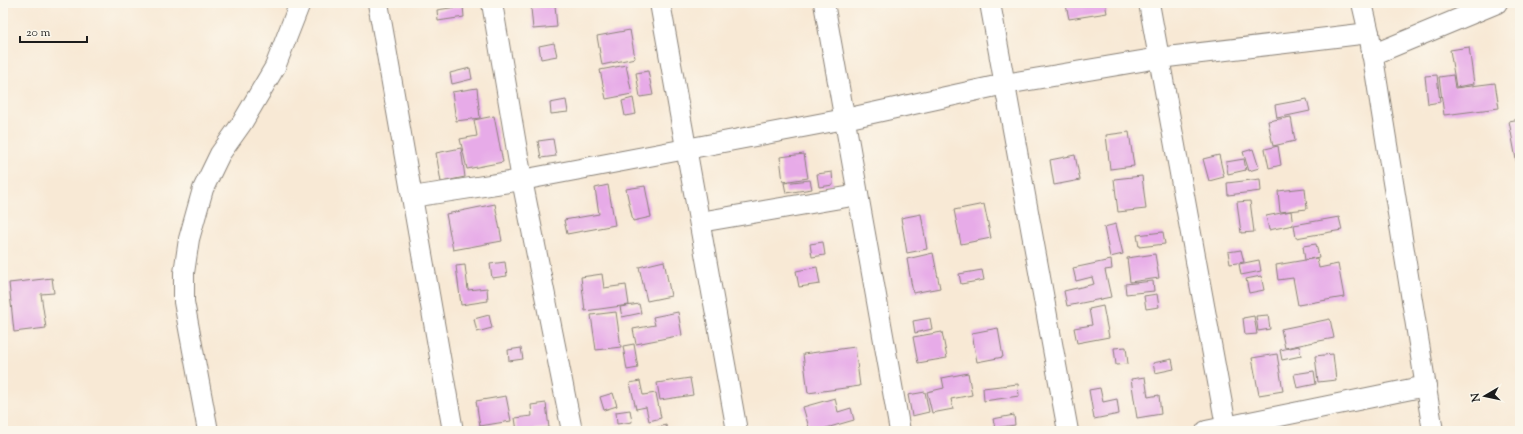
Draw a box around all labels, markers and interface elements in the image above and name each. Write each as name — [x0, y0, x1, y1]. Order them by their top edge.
scale bar — [20, 18, 87, 44]
text: 20 m — [26, 24, 51, 42]
north arrow — [1465, 376, 1505, 416]
text: N — [1467, 392, 1485, 404]

